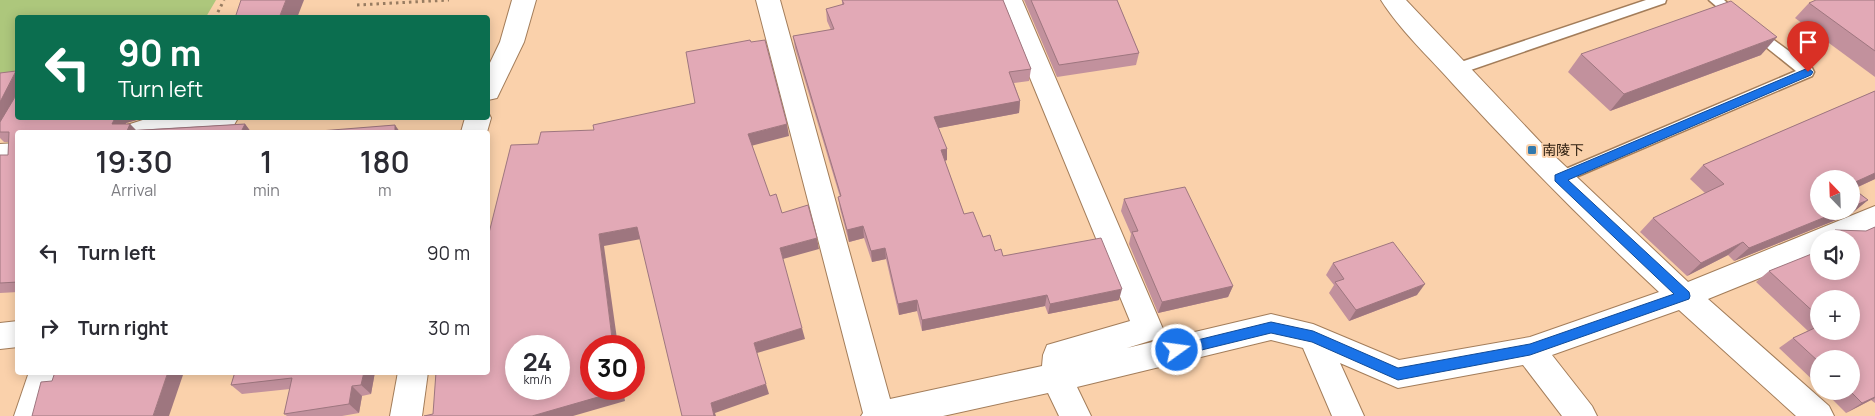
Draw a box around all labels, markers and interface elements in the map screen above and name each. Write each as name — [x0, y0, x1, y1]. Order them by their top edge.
pin — [1787, 21, 1829, 72]
icon: arrive — [1794, 28, 1822, 56]
text: 90 m — [118, 29, 201, 77]
icon: left — [35, 35, 100, 100]
text: Turn left — [118, 74, 203, 104]
place label: 南陵下 — [1542, 140, 1584, 159]
text: 19:30 — [95, 141, 173, 182]
text: 1 — [260, 141, 273, 182]
text: 180 — [360, 141, 410, 182]
marker: 南陵下 — [1526, 144, 1538, 156]
north arrow — [1810, 170, 1860, 220]
map controls — [1810, 170, 1860, 400]
text: Arrival — [111, 179, 157, 201]
text: min — [253, 179, 280, 201]
text: m — [378, 179, 392, 201]
button: sound — [1810, 230, 1860, 280]
icon: left — [35, 239, 63, 267]
text: Turn left — [78, 240, 156, 266]
text: 90 m — [427, 240, 470, 266]
button: + — [1810, 290, 1860, 340]
icon: right — [35, 314, 63, 342]
text: Turn right — [78, 315, 168, 341]
text: 30 m — [428, 315, 470, 341]
position arrow — [1150, 323, 1202, 375]
speed limit sign: 30 — [580, 335, 645, 400]
text: 24 — [523, 344, 552, 379]
button: − — [1810, 350, 1860, 400]
text: km/h — [524, 371, 551, 388]

